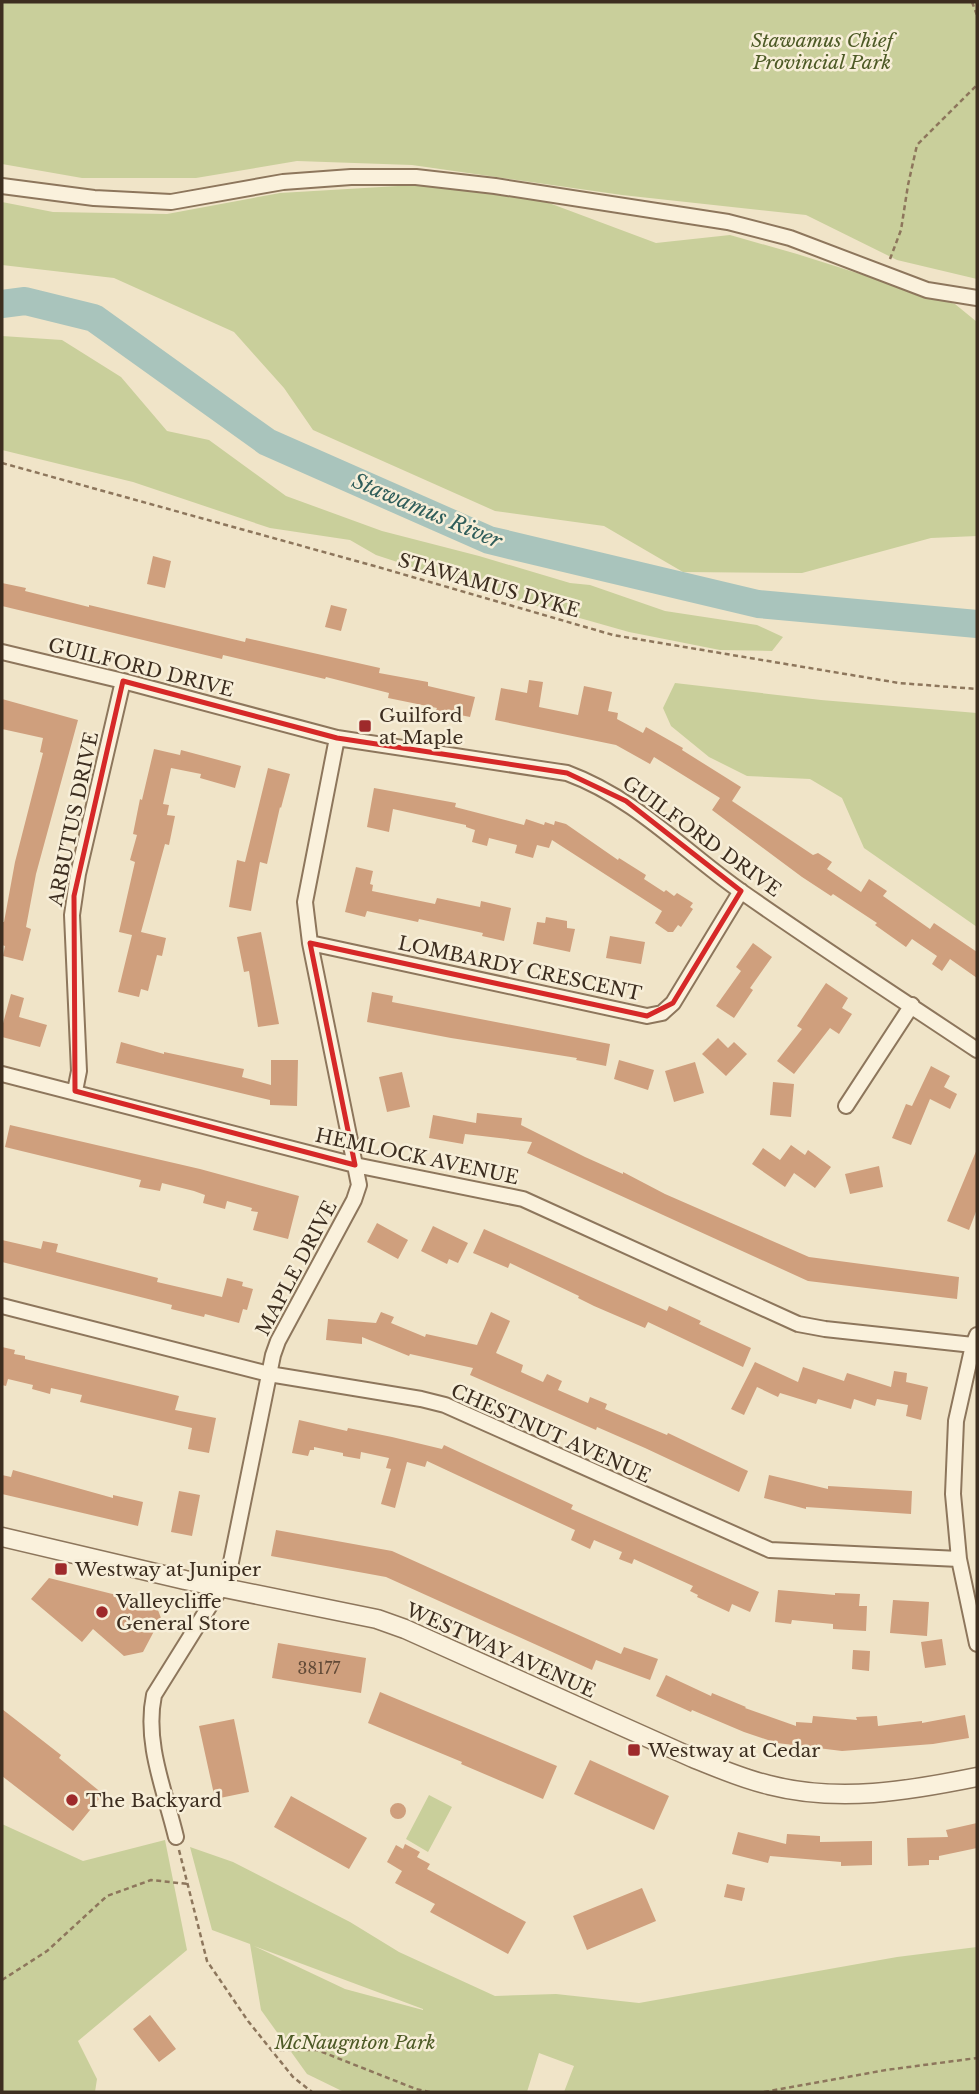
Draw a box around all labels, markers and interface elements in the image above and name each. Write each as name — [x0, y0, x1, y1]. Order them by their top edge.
park label: Stawamus Chief Provincial Park — [751, 29, 898, 74]
water label: Stawamus River — [348, 468, 507, 555]
street label: STAWAMUS DYKE — [395, 548, 582, 622]
street label: GUILFORD DRIVE — [46, 633, 236, 702]
place label: Guilford at Maple — [379, 704, 463, 749]
marker: Guilford at Maple — [357, 718, 373, 734]
street label: ARBUTUS DRIVE — [44, 730, 103, 909]
street label: GUILFORD DRIVE — [618, 771, 785, 902]
street label: LOMBARDY CRESCENT — [396, 931, 644, 1006]
street label: HEMLOCK AVENUE — [313, 1124, 521, 1189]
street label: MAPLE DRIVE — [251, 1197, 342, 1340]
street label: CHESTNUT AVENUE — [447, 1379, 654, 1488]
place label: Westway at Juniper — [74, 1558, 261, 1581]
marker: Westway at Juniper — [53, 1561, 69, 1577]
place label: Valleycliffe General Store — [115, 1590, 250, 1635]
street label: WESTWAY AVENUE — [402, 1598, 599, 1703]
marker: Valleycliffe General Store — [94, 1604, 110, 1620]
house number: 38177 — [298, 1658, 341, 1678]
place label: Westway at Cedar — [647, 1739, 820, 1762]
marker: Westway at Cedar — [626, 1742, 642, 1758]
place label: The Backyard — [86, 1789, 222, 1812]
marker: The Backyard — [64, 1792, 80, 1808]
park label: McNaugnton Park — [273, 2031, 436, 2054]

